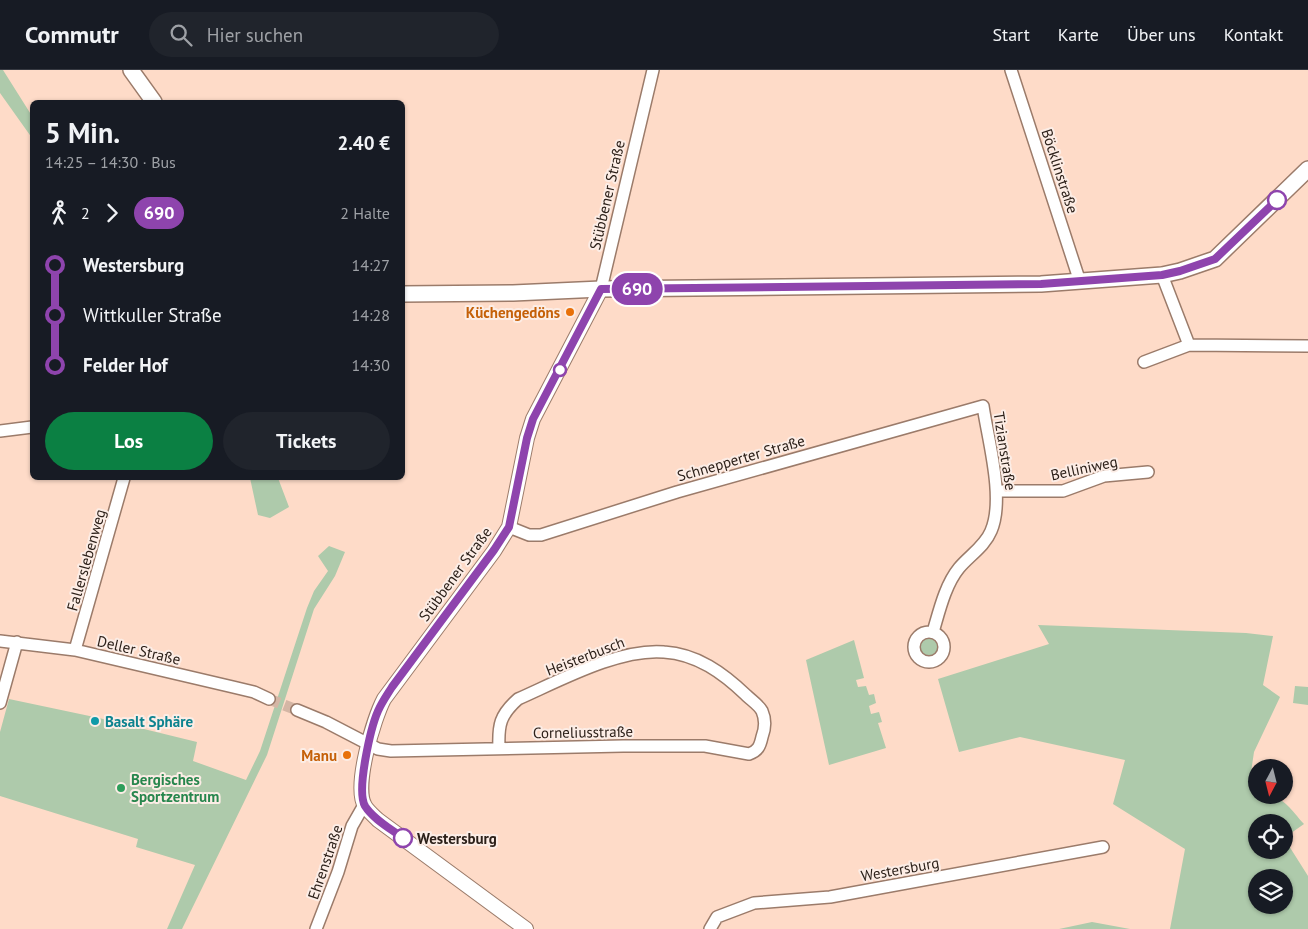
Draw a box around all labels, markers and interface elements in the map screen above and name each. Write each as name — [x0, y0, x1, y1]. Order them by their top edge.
search box — [149, 12, 499, 57]
text: Commutr — [25, 19, 119, 50]
icon: search — [167, 21, 195, 49]
text: Hier suchen — [207, 23, 303, 47]
text: Start — [992, 23, 1030, 46]
text: Karte — [1058, 23, 1099, 46]
text: Über uns — [1127, 23, 1196, 46]
text: Kontakt — [1224, 23, 1283, 46]
text: 5 Min. — [45, 114, 120, 151]
street label: Böcklinstraße — [1037, 126, 1083, 216]
text: 2.40 € — [337, 131, 390, 155]
street label: Stübbener Straße — [585, 138, 629, 252]
text: 14:25 – 14:30 · Bus — [45, 152, 176, 172]
unlabelled marker — [1267, 190, 1287, 210]
icon: walk — [45, 199, 73, 227]
icon: forward — [98, 199, 126, 227]
text: 690 — [144, 201, 174, 224]
text: 2 — [81, 203, 90, 223]
text: 2 Halte — [340, 203, 390, 223]
text: Westersburg — [83, 253, 184, 277]
text: 14:27 — [352, 255, 390, 275]
line badge: 690 — [608, 273, 666, 305]
text: 690 — [622, 277, 652, 300]
text: Wittkuller Straße — [83, 303, 222, 327]
place label: Küchengedöns — [466, 303, 560, 322]
text: 14:28 — [352, 305, 390, 325]
marker: Küchengedöns — [564, 306, 576, 318]
text: Felder Hof — [83, 353, 168, 377]
text: 14:30 — [352, 355, 390, 375]
unlabelled marker — [553, 363, 567, 377]
street label: Tizianstraße — [989, 410, 1021, 492]
button: Los — [45, 412, 213, 470]
button: Tickets — [223, 412, 390, 470]
street label: Schnepperter Straße — [675, 431, 807, 485]
street label: Belliniweg — [1049, 452, 1119, 484]
street label: Fallerslebenweg — [62, 507, 110, 613]
street label: Stübbener Straße — [414, 523, 496, 625]
street label: Deller Straße — [95, 631, 183, 669]
street label: Heisterbusch — [543, 632, 627, 680]
place label: Basalt Sphäre — [105, 712, 193, 731]
marker: Basalt Sphäre — [89, 715, 101, 727]
street label: Corneliusstraße — [533, 722, 633, 742]
place label: Manu — [301, 746, 337, 765]
marker: Manu — [341, 749, 353, 761]
north arrow — [1248, 759, 1292, 804]
map controls — [1248, 759, 1293, 914]
place label: Bergisches Sportzentrum — [131, 770, 219, 806]
marker: Bergisches Sportzentrum — [115, 782, 127, 794]
button: locate — [1248, 814, 1293, 859]
street label: Ehrenstraße — [303, 822, 347, 902]
marker: Westersburg — [393, 828, 413, 848]
place label: Westersburg — [417, 829, 497, 848]
street label: Westersburg — [859, 853, 941, 885]
button: layers — [1248, 869, 1293, 914]

